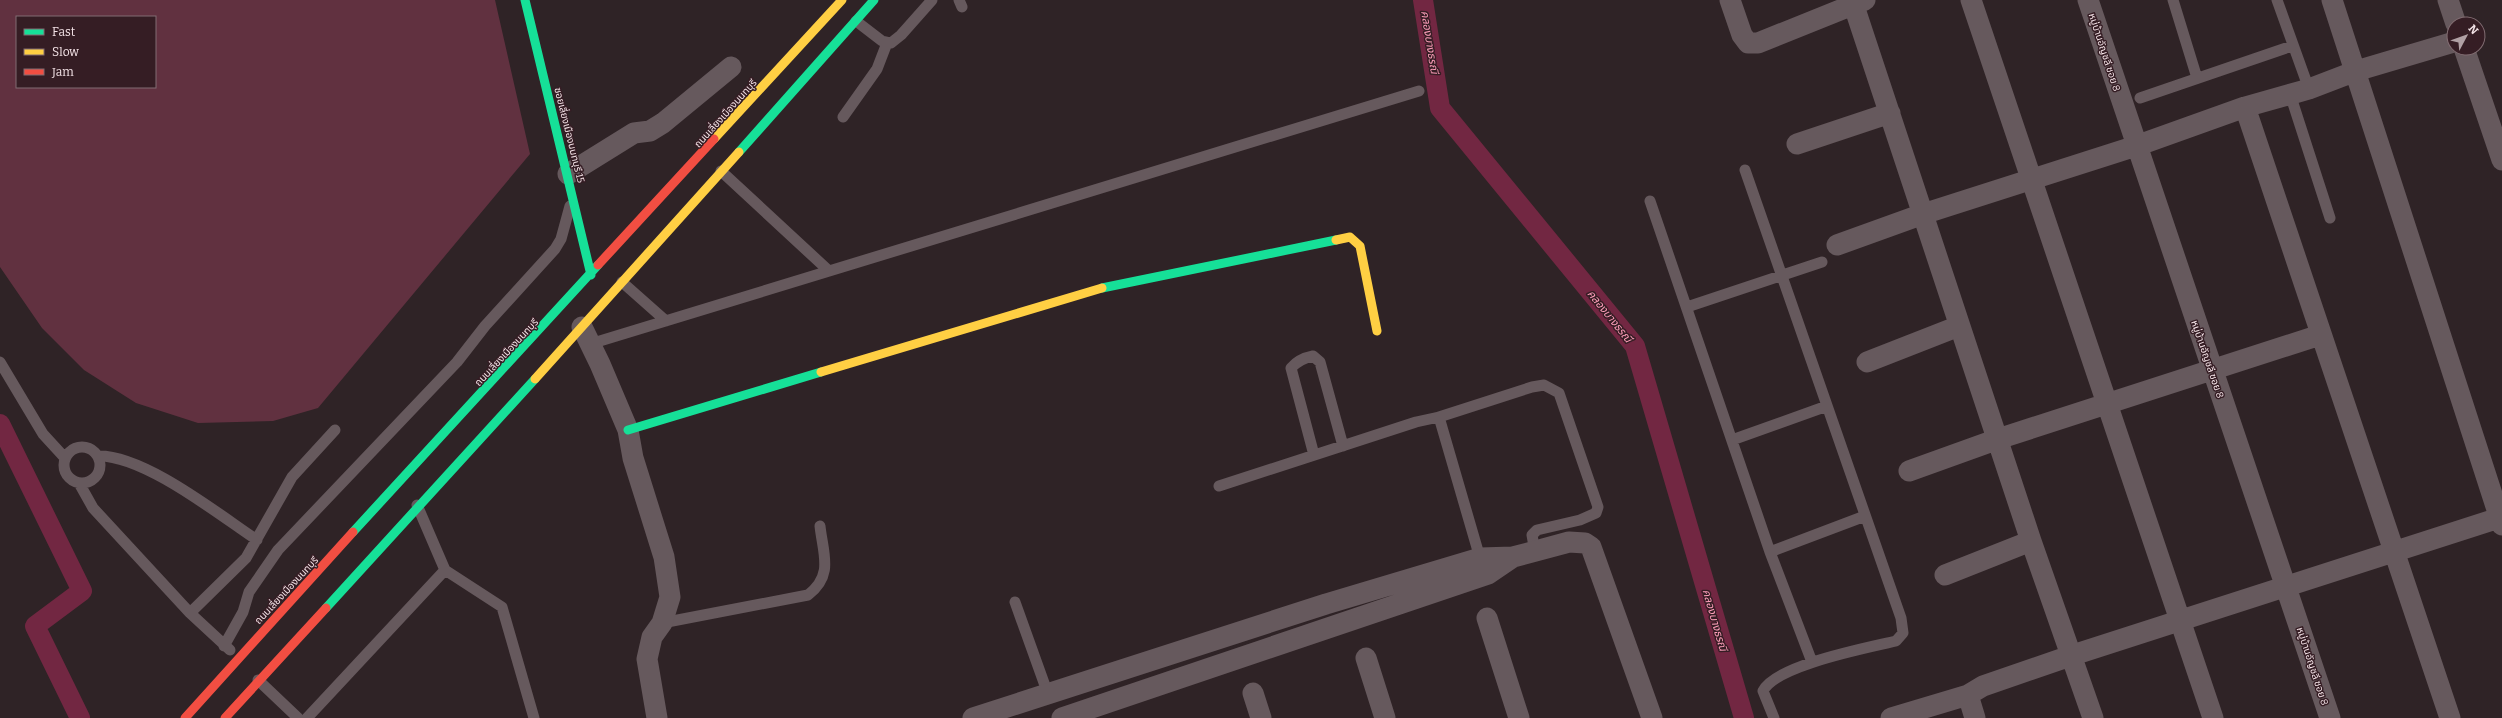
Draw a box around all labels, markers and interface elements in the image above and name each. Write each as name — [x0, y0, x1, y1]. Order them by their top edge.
water label: คลองบางธรณี — [1418, 10, 1441, 76]
street label: หมู่บ้านอัญชลี ซอย 8 — [2086, 11, 2123, 93]
legend — [16, 16, 156, 88]
north arrow — [2446, 16, 2486, 56]
text: N — [2465, 22, 2481, 38]
text: Fast — [52, 25, 76, 39]
text: Slow — [52, 45, 79, 59]
text: Jam — [51, 65, 74, 79]
street label: ถนนเลี่ยงเมืองนนทบุรี — [690, 75, 760, 150]
street label: ซอยเลี่ยงเมืองนนทบุรี 15 — [551, 86, 589, 184]
water label: คลองบางธรณี — [1585, 288, 1636, 347]
street label: ถนนเลี่ยงเมืองนนทบุรี — [471, 315, 541, 389]
street label: หมู่บ้านอัญชลี ซอย 8 — [2188, 319, 2227, 400]
street label: ถนนเลี่ยงเมืองนนทบุรี — [251, 553, 321, 627]
water label: คลองบางธรณี — [1700, 588, 1730, 654]
street label: หมู่บ้านอัญชลี ซอย 8 — [2294, 625, 2331, 707]

